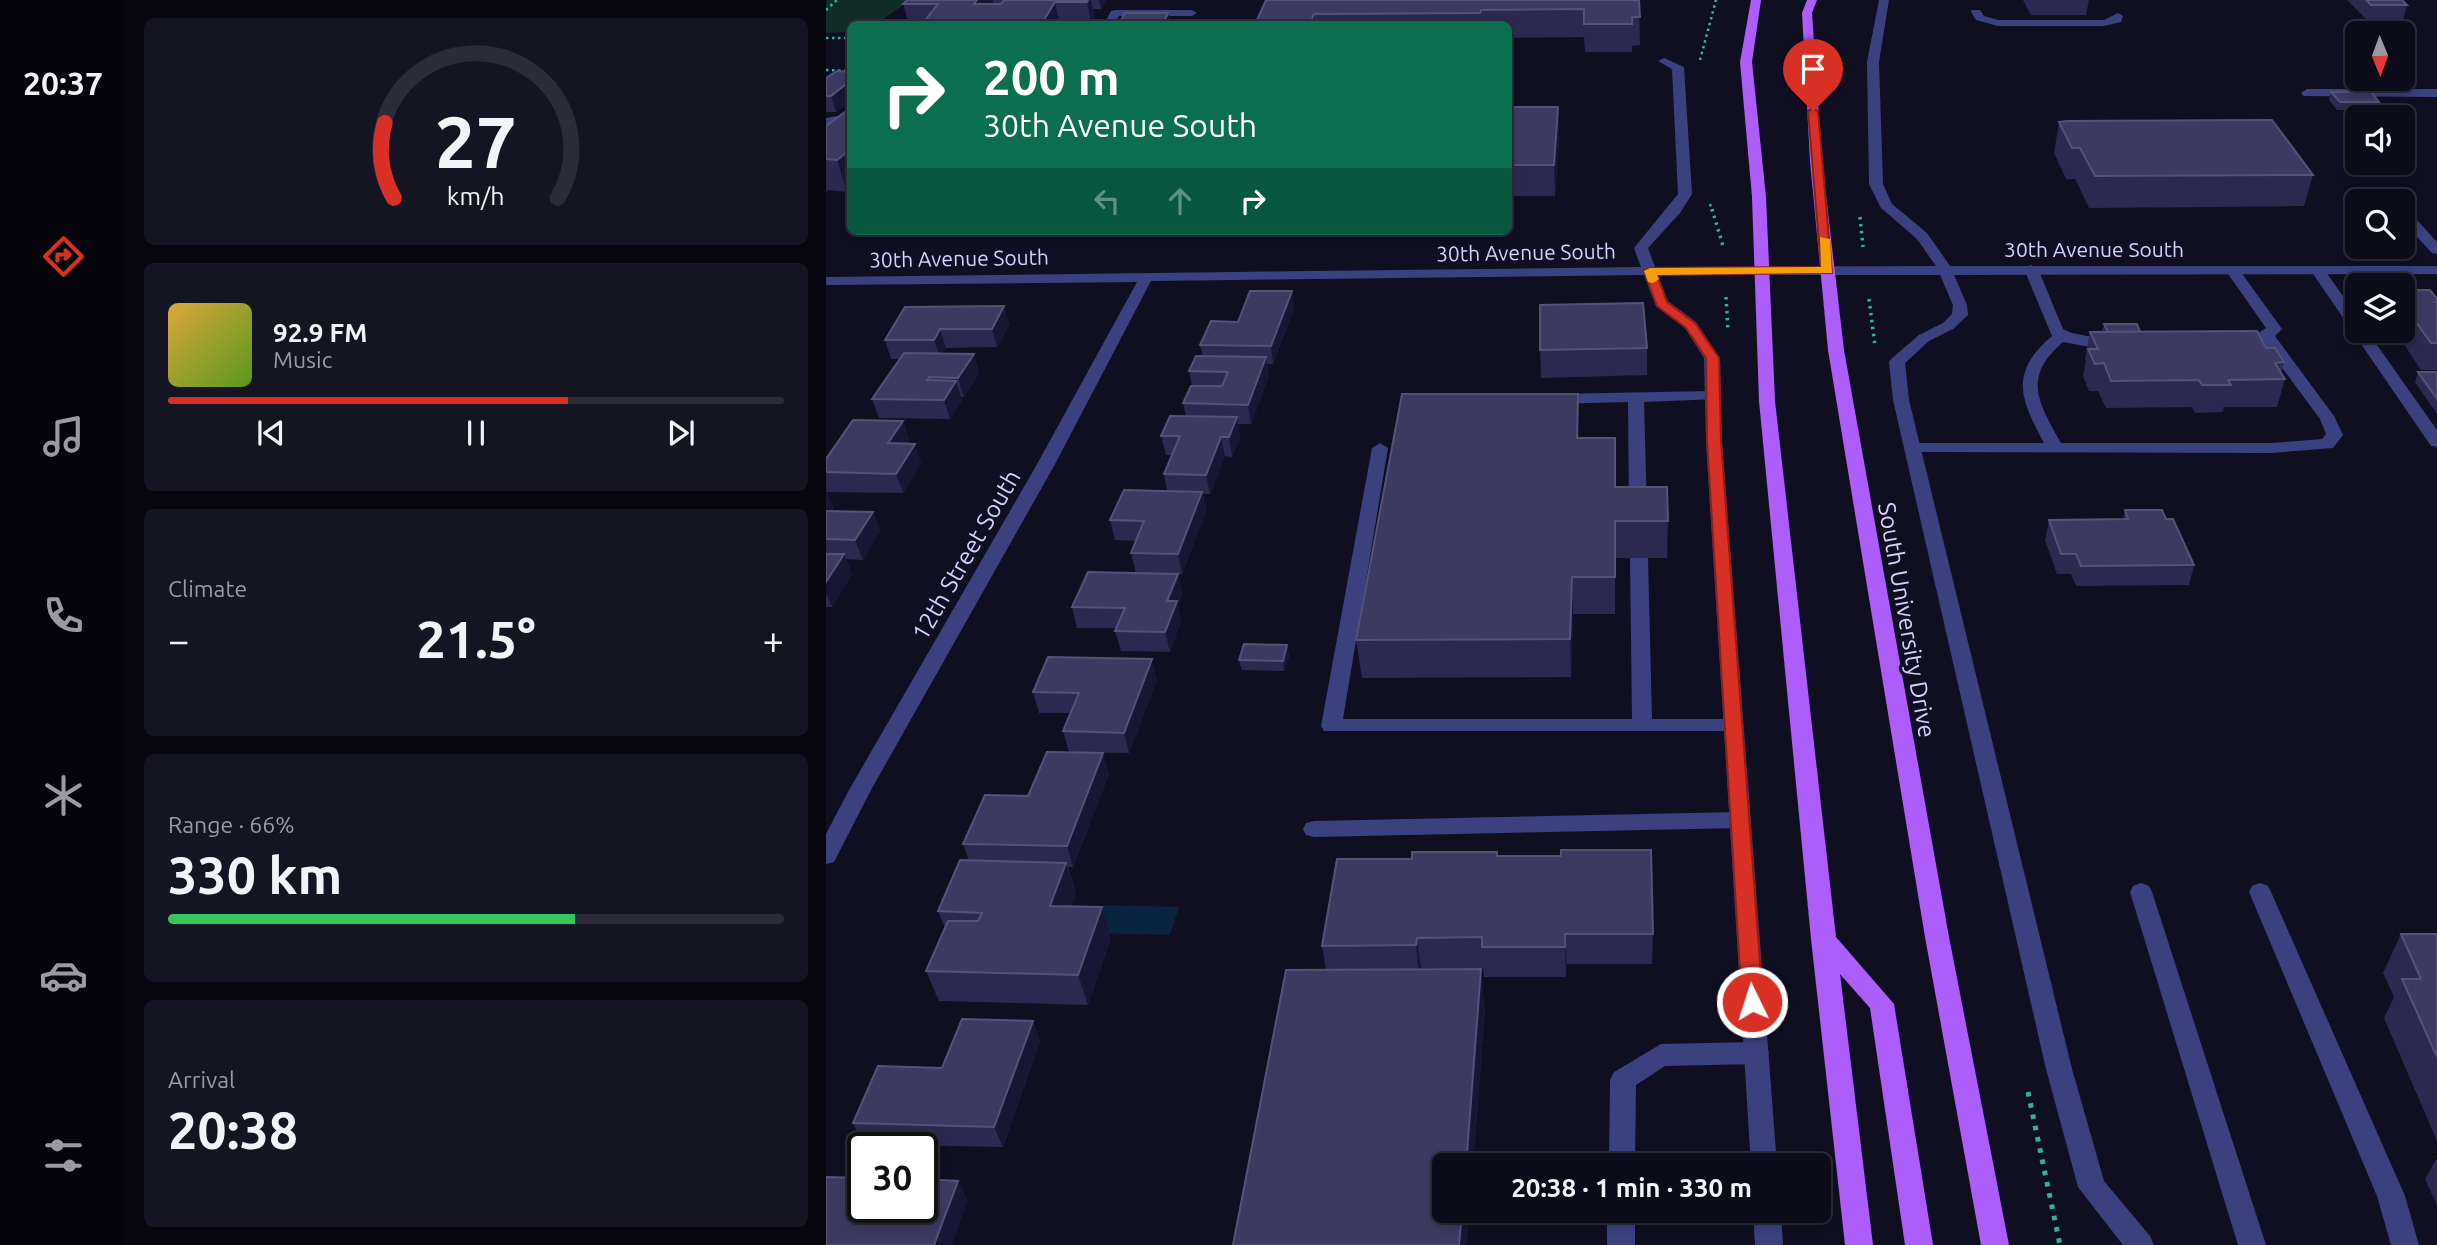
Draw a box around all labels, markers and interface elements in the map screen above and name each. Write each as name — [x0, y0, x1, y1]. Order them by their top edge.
north arrow — [2345, 21, 2415, 91]
map controls — [2345, 21, 2415, 343]
pin — [1783, 39, 1843, 111]
icon: right — [868, 49, 959, 140]
text: 200 m — [983, 49, 1120, 104]
icon: arrive — [1794, 50, 1832, 88]
text: 20:37 — [23, 65, 103, 101]
text: 27 — [435, 100, 517, 182]
button: sound — [2345, 105, 2415, 175]
text: 30th Avenue South — [983, 107, 1257, 143]
text: km/h — [447, 182, 505, 210]
icon: left — [1088, 182, 1126, 220]
icon: ahead — [1161, 182, 1199, 220]
icon: right — [1234, 182, 1272, 220]
button: search — [2345, 189, 2415, 259]
icon: directions — [39, 232, 88, 281]
street label: 30th Avenue South — [2004, 237, 2184, 261]
street label: 30th Avenue South — [1436, 238, 1616, 266]
street label: 30th Avenue South — [869, 244, 1049, 272]
button: layers — [2345, 273, 2415, 343]
text: 92.9 FM — [273, 318, 367, 347]
text: Music — [273, 347, 332, 372]
icon: music — [39, 412, 88, 461]
icon: previous — [252, 414, 290, 452]
icon: pause — [457, 414, 495, 452]
icon: next — [662, 414, 700, 452]
street label: 12th Street South — [906, 465, 1026, 645]
street label: South University Drive — [1873, 500, 1941, 740]
text: Climate — [168, 576, 247, 601]
icon: phone — [39, 591, 88, 640]
text: 21.5° — [416, 610, 536, 668]
text: − — [168, 619, 189, 661]
text: + — [763, 619, 784, 661]
icon: climate — [39, 771, 88, 820]
text: Range · 66% — [168, 812, 295, 837]
text: 330 km — [168, 846, 342, 904]
icon: car — [39, 951, 88, 1000]
position arrow — [1715, 965, 1789, 1039]
text: Arrival — [168, 1067, 235, 1092]
text: 20:38 — [168, 1101, 298, 1159]
icon: filters — [39, 1131, 88, 1180]
speed limit sign: 30 — [847, 1132, 938, 1223]
text: 20:38 · 1 min · 330 m — [1511, 1173, 1752, 1202]

